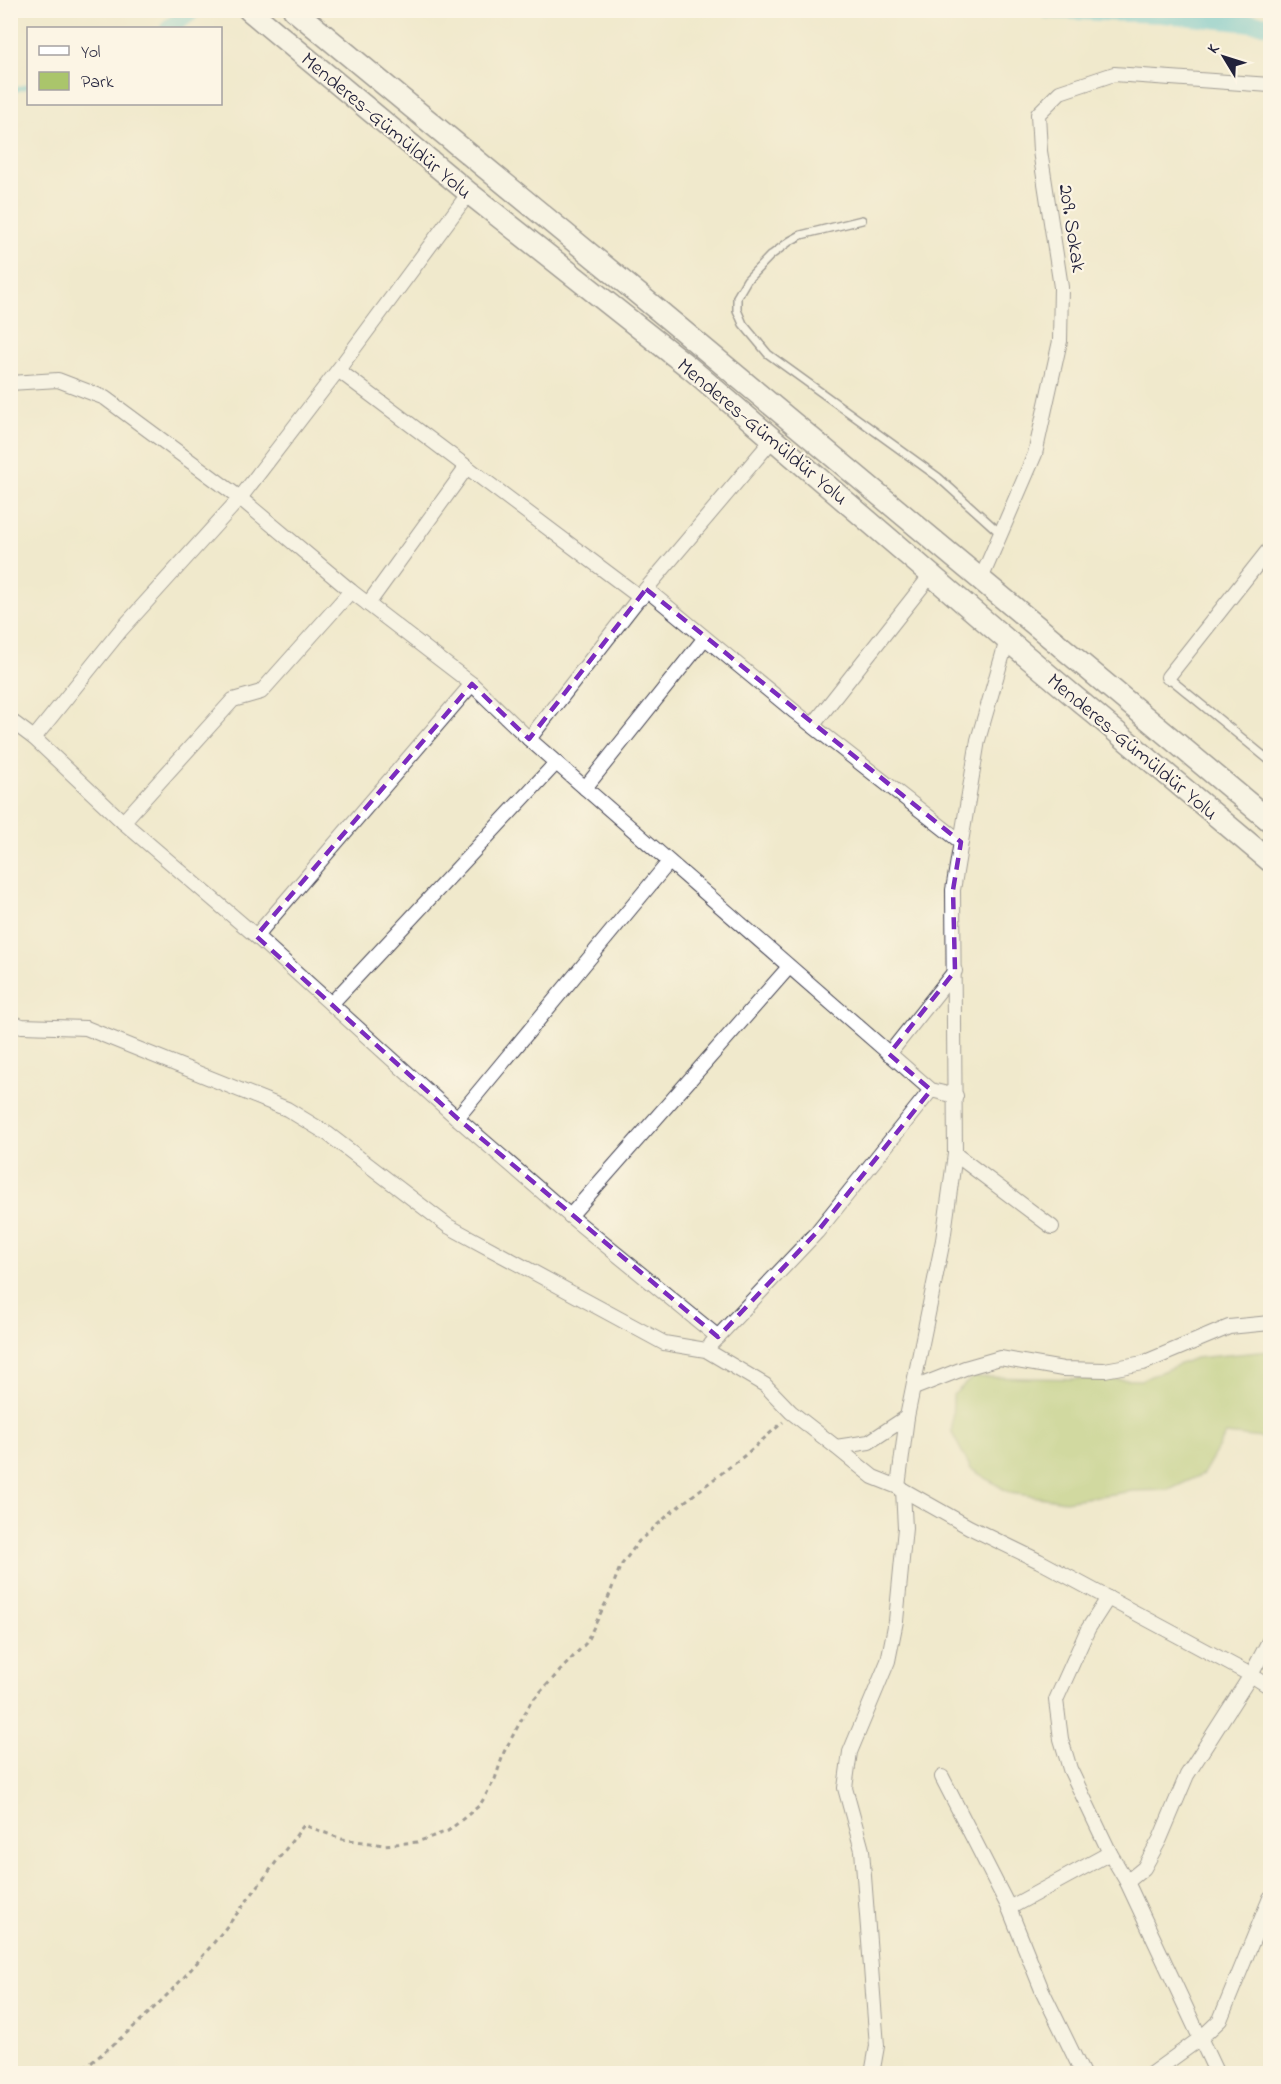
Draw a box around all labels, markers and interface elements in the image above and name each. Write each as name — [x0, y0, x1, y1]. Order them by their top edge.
legend — [27, 27, 222, 105]
north arrow — [1194, 27, 1254, 87]
text: K — [1202, 38, 1226, 59]
text: Yol — [81, 40, 101, 66]
street label: Menderes-Gümüldür Yolu — [294, 46, 478, 207]
text: Park — [81, 70, 114, 96]
street label: 209. Sokak — [1049, 182, 1093, 275]
street label: Menderes-Gümüldür Yolu — [670, 352, 854, 513]
street label: Menderes-Gümüldür Yolu — [1040, 667, 1224, 828]

